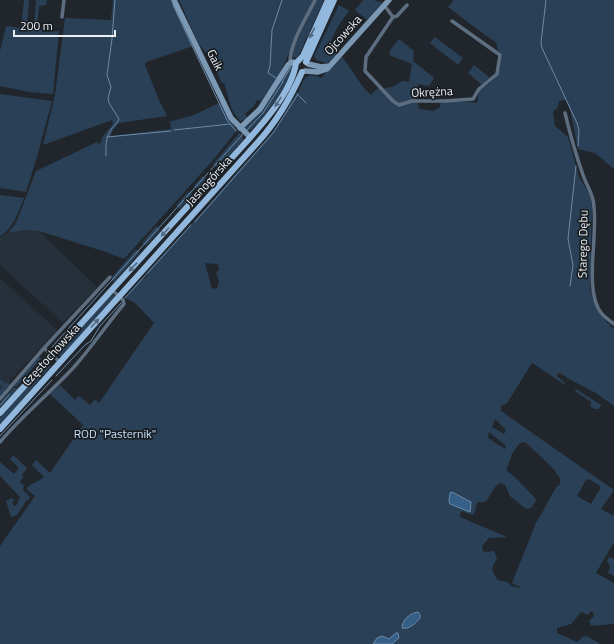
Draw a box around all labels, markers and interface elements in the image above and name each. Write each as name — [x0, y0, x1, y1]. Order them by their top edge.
street label: Ojcowska — [319, 10, 366, 59]
scale bar — [14, 12, 115, 38]
text: 200 m — [20, 16, 53, 35]
one-way arrow — [309, 27, 316, 39]
street label: Gaik — [202, 46, 229, 74]
street label: Okrężna — [411, 81, 453, 102]
one-way arrow — [274, 97, 282, 108]
street label: Jasnogórska — [181, 151, 236, 210]
street label: Starego Dębu — [572, 210, 593, 278]
one-way arrow — [160, 227, 170, 237]
one-way arrow — [128, 262, 137, 272]
one-way arrow — [91, 318, 100, 328]
street label: Częstochowska — [17, 319, 84, 390]
park label: ROD "Pasternik" — [74, 424, 156, 443]

